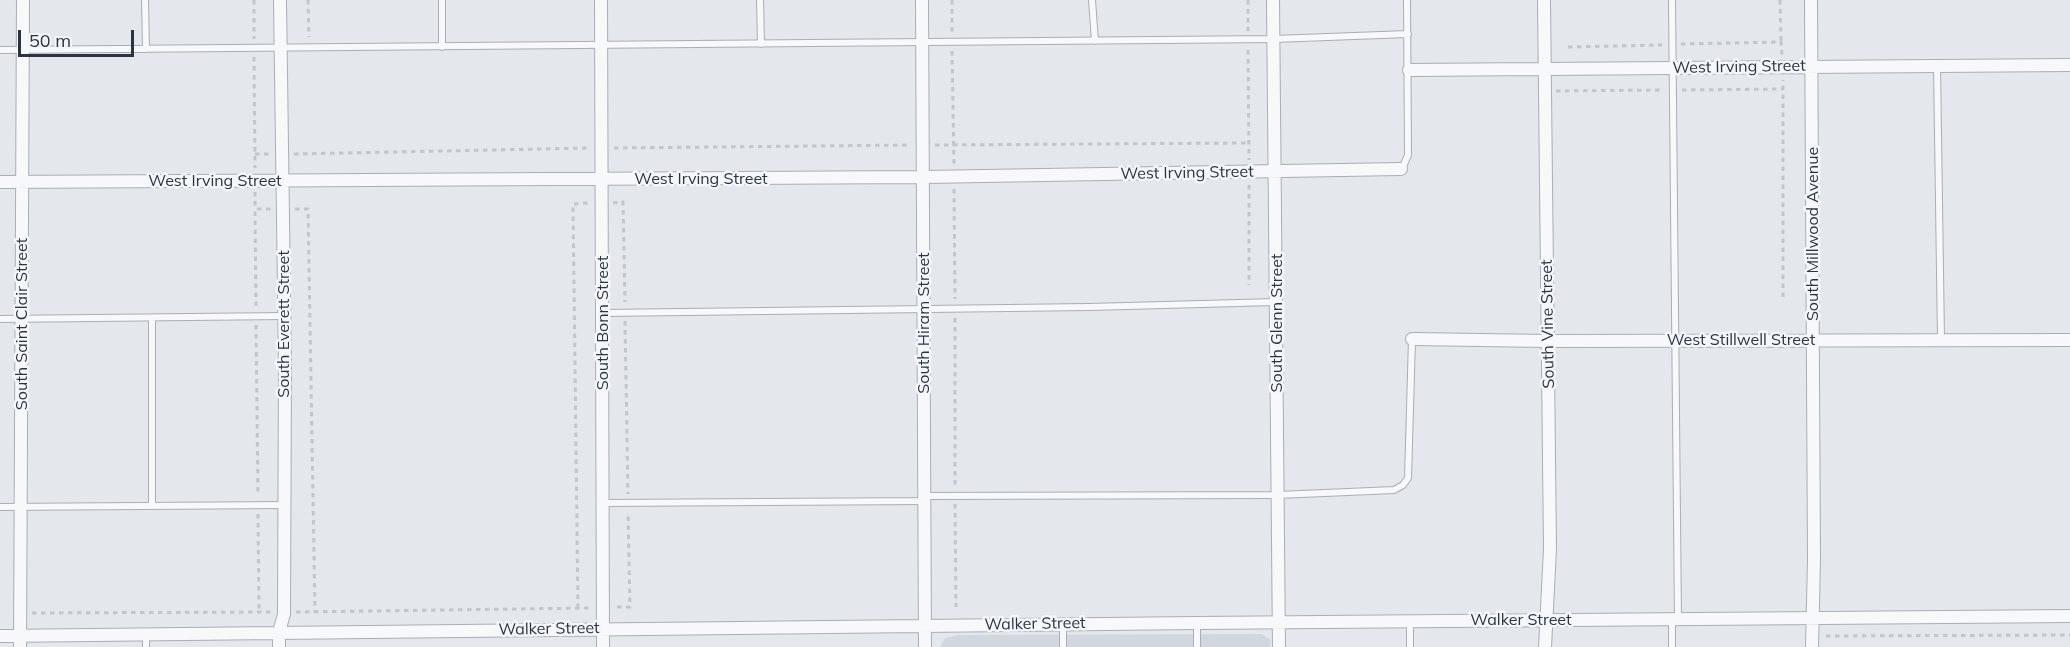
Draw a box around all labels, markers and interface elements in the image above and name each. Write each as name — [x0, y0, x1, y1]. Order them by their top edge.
scale bar — [21, 18, 136, 56]
text: 50 m — [29, 29, 71, 52]
street label: West Irving Street — [1672, 56, 1806, 78]
street label: South Millwood Avenue — [1803, 147, 1823, 321]
street label: West Irving Street — [1120, 162, 1254, 184]
street label: West Irving Street — [634, 169, 768, 189]
street label: West Irving Street — [148, 171, 282, 191]
street label: South Saint Clair Street — [12, 238, 32, 410]
street label: South Everett Street — [274, 250, 294, 398]
street label: South Hiram Street — [914, 252, 934, 394]
street label: South Glenn Street — [1267, 254, 1287, 392]
street label: South Bonn Street — [593, 256, 613, 390]
street label: South Vine Street — [1537, 259, 1559, 389]
street label: West Stillwell Street — [1667, 330, 1815, 350]
street label: Walker Street — [1470, 610, 1572, 630]
street label: Walker Street — [984, 614, 1086, 634]
street label: Walker Street — [498, 619, 600, 639]

